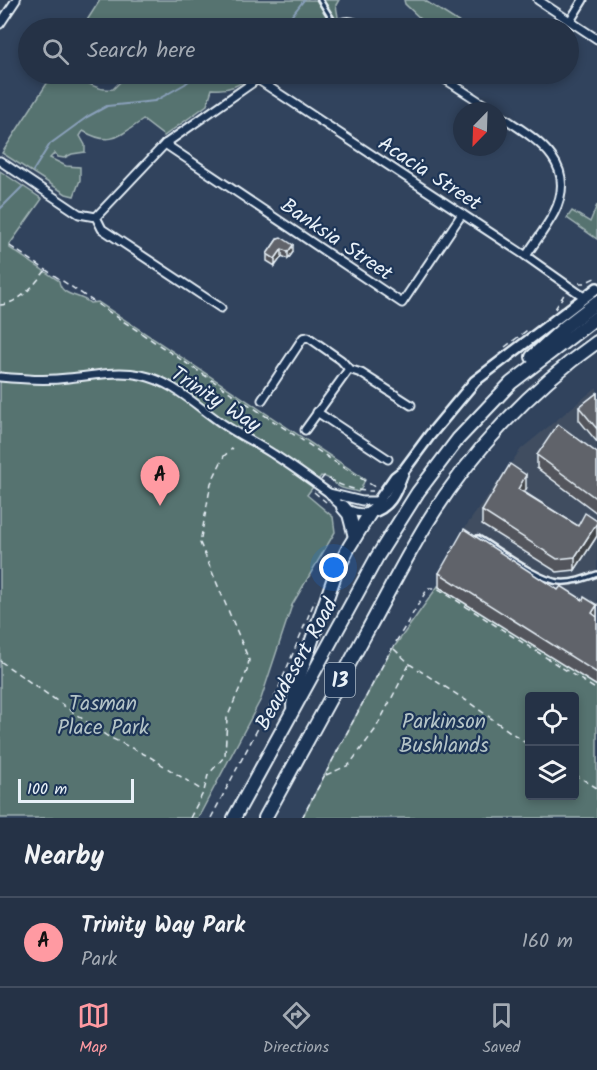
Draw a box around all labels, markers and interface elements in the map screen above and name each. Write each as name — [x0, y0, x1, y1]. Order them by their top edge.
search box — [18, 18, 579, 84]
text: Search here — [87, 34, 195, 69]
icon: search — [39, 35, 72, 68]
north arrow — [453, 102, 507, 156]
street label: Acacia Street — [371, 128, 488, 221]
street label: Banksia Street — [273, 190, 400, 291]
street label: Trinity Way — [163, 359, 267, 442]
pin: A — [140, 456, 180, 506]
your location — [319, 553, 348, 582]
street label: Beaudesert Road — [247, 592, 348, 737]
road number: 13 — [325, 663, 355, 697]
park label: Tasman Place Park — [57, 688, 149, 745]
map controls — [525, 692, 579, 800]
button: locate — [525, 692, 579, 746]
park label: Parkinson Bushlands — [399, 706, 489, 763]
button: layers — [525, 746, 579, 800]
scale bar — [18, 776, 134, 804]
text: 100 m — [27, 777, 67, 802]
text: Nearby — [24, 836, 104, 878]
text: Trinity Way Park — [81, 909, 245, 944]
text: A — [37, 926, 50, 958]
text: 160 m — [522, 926, 573, 958]
text: Park — [81, 944, 117, 976]
tab: Map — [77, 999, 110, 1060]
tab: Directions — [263, 999, 329, 1060]
tab: Saved — [482, 999, 520, 1060]

